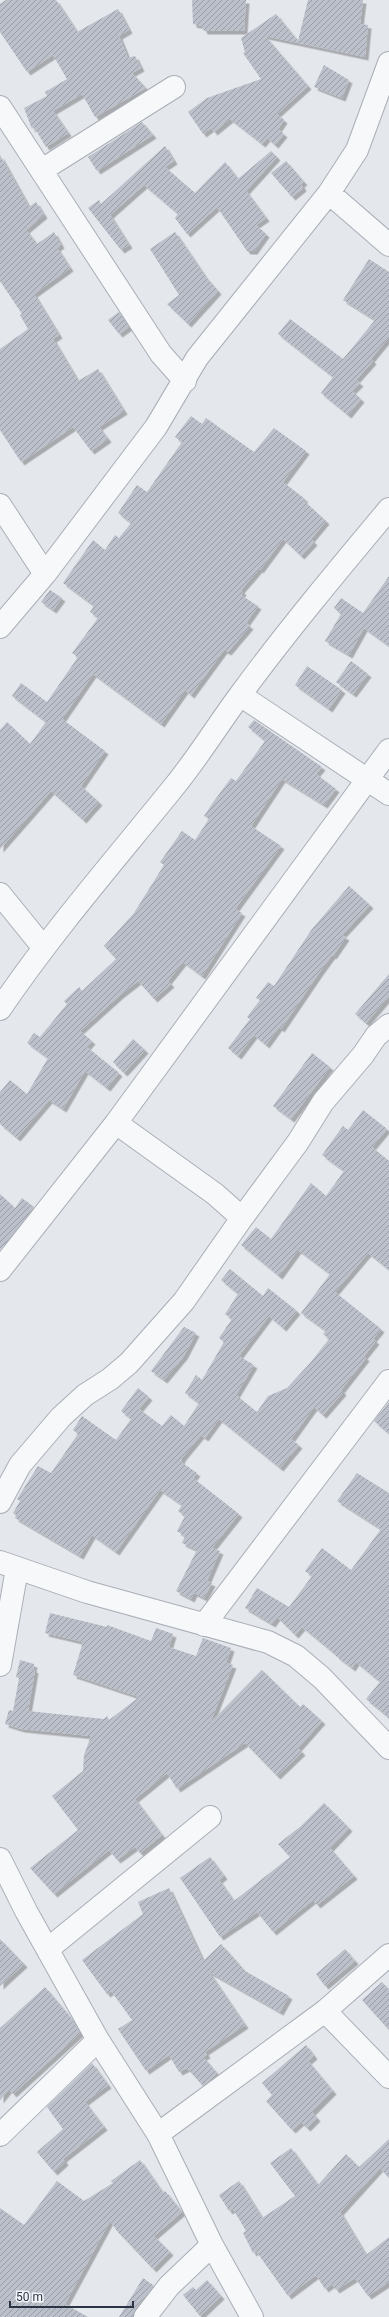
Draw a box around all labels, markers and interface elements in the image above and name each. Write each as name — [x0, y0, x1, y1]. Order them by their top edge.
scale bar — [10, 2283, 133, 2309]
text: 50 m — [16, 2290, 43, 2304]

